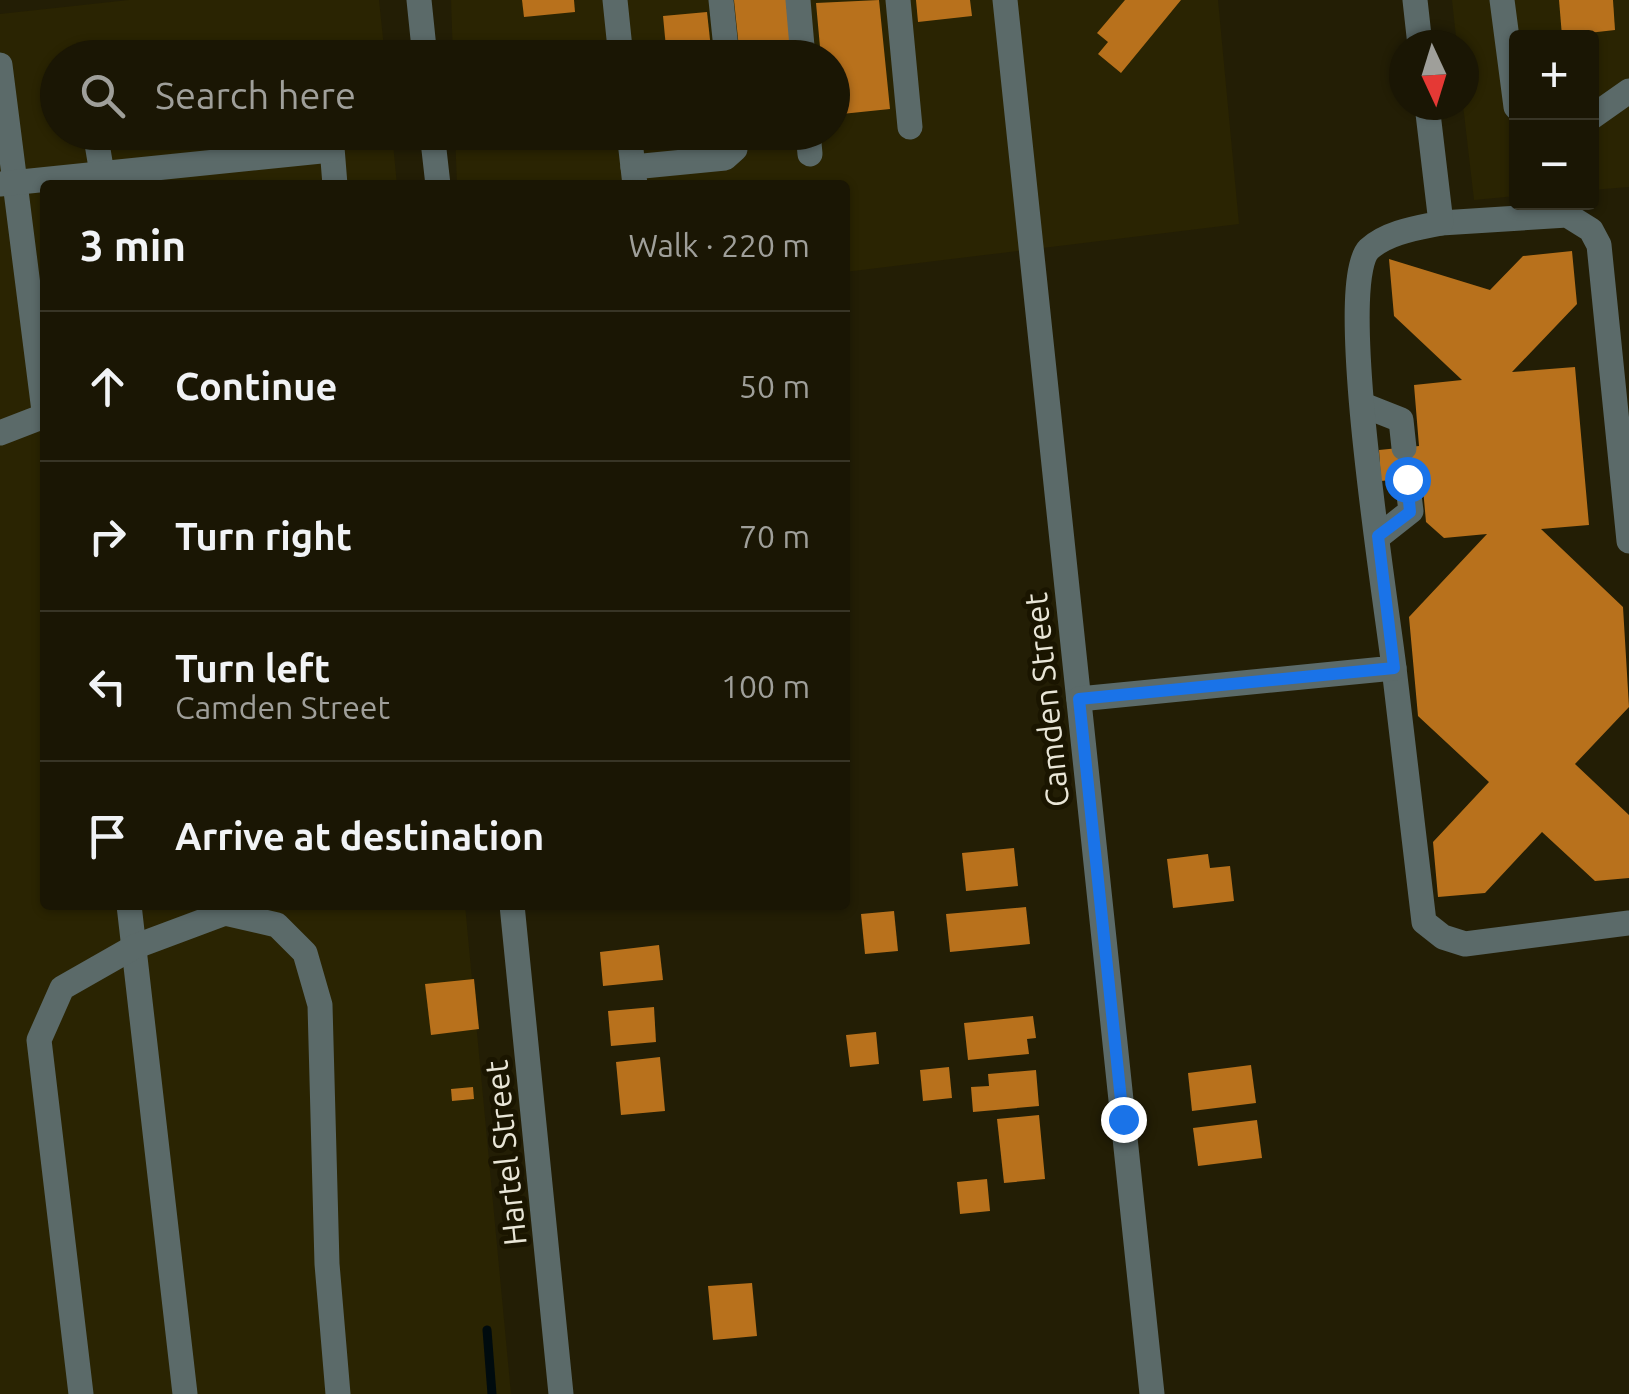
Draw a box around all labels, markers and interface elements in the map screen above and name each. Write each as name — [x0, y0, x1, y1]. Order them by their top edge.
north arrow — [1389, 30, 1479, 120]
map controls — [1509, 30, 1599, 210]
button: + — [1509, 30, 1599, 120]
search box — [40, 40, 850, 150]
icon: search — [75, 68, 130, 123]
text: Search here — [155, 74, 356, 116]
button: − — [1509, 120, 1599, 210]
text: 3 min — [80, 222, 186, 269]
text: Walk · 220 m — [628, 227, 810, 263]
icon: ahead — [80, 359, 135, 414]
text: Continue — [175, 365, 337, 407]
text: 50 m — [739, 368, 810, 404]
route start — [1385, 457, 1431, 503]
icon: right — [80, 509, 135, 564]
text: Turn right — [175, 515, 352, 557]
text: 70 m — [739, 518, 810, 554]
street label: Camden Street — [1017, 591, 1075, 809]
text: Turn left — [175, 647, 330, 689]
icon: left — [80, 659, 135, 714]
text: 100 m — [721, 668, 810, 704]
text: Camden Street — [175, 689, 390, 725]
icon: arrive — [80, 809, 135, 864]
text: Arrive at destination — [175, 815, 544, 857]
street label: Hartel Street — [477, 1058, 533, 1247]
route end — [1101, 1097, 1147, 1143]

